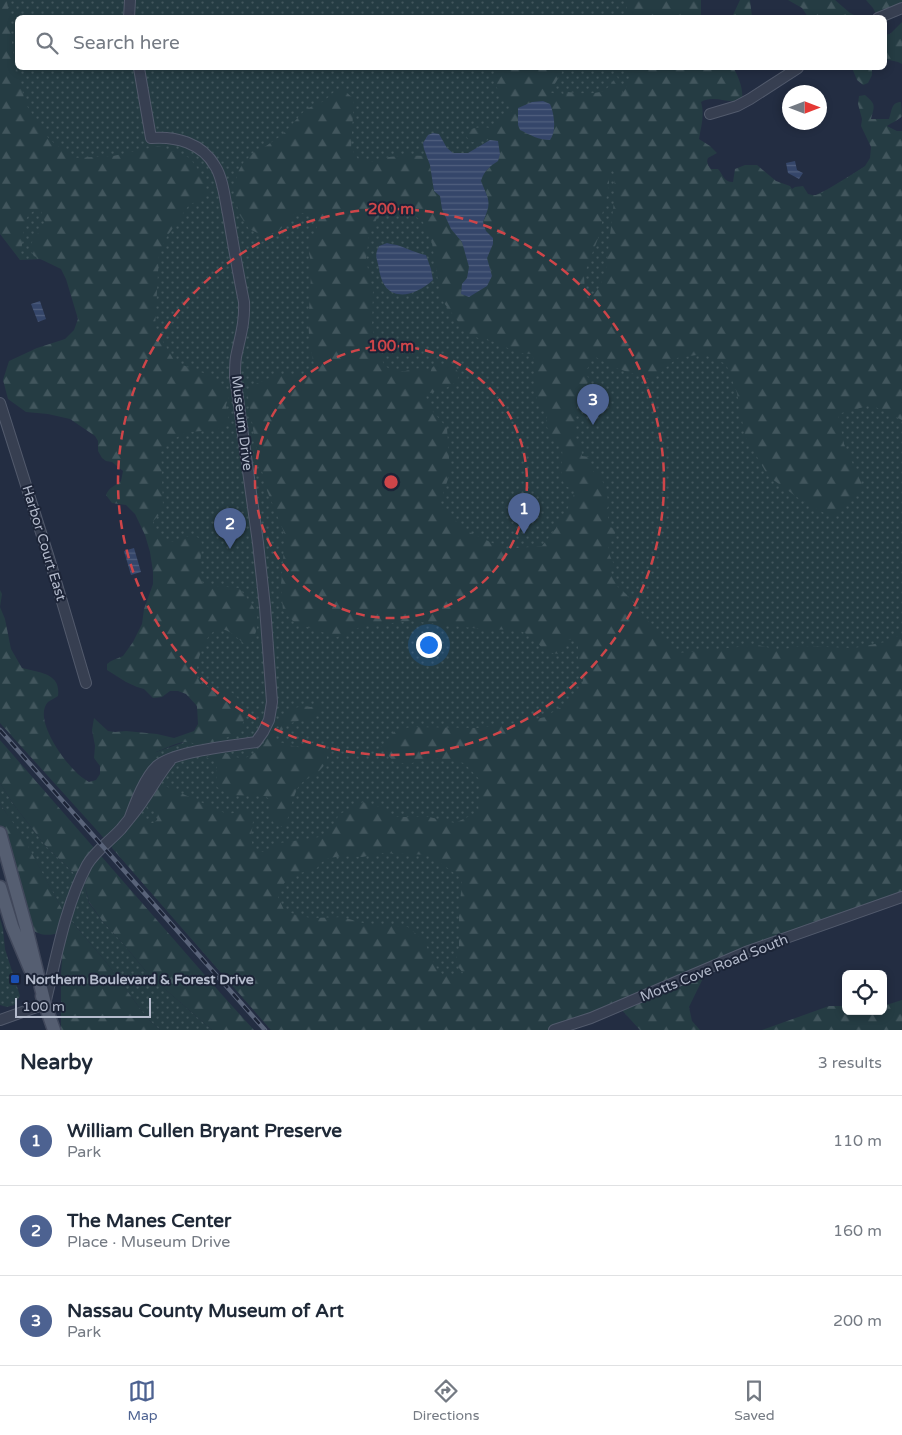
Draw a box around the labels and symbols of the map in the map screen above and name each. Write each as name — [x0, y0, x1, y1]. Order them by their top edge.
north arrow — [782, 85, 827, 130]
text: 200 m — [368, 200, 414, 218]
text: 100 m — [368, 337, 414, 355]
street label: Museum Drive — [228, 374, 256, 472]
pin: 3 — [577, 384, 609, 425]
centre of rings — [382, 473, 400, 491]
street label: Harbor Court East — [18, 483, 70, 603]
pin: 1 — [508, 493, 540, 534]
pin: 2 — [214, 508, 246, 549]
your location — [416, 632, 442, 658]
street label: Motts Cove Road South — [638, 931, 790, 1005]
place label: Northern Boulevard & Forest Drive — [25, 971, 254, 988]
marker: Northern Boulevard & Forest Drive — [9, 973, 21, 985]
scale bar — [15, 995, 151, 1018]

